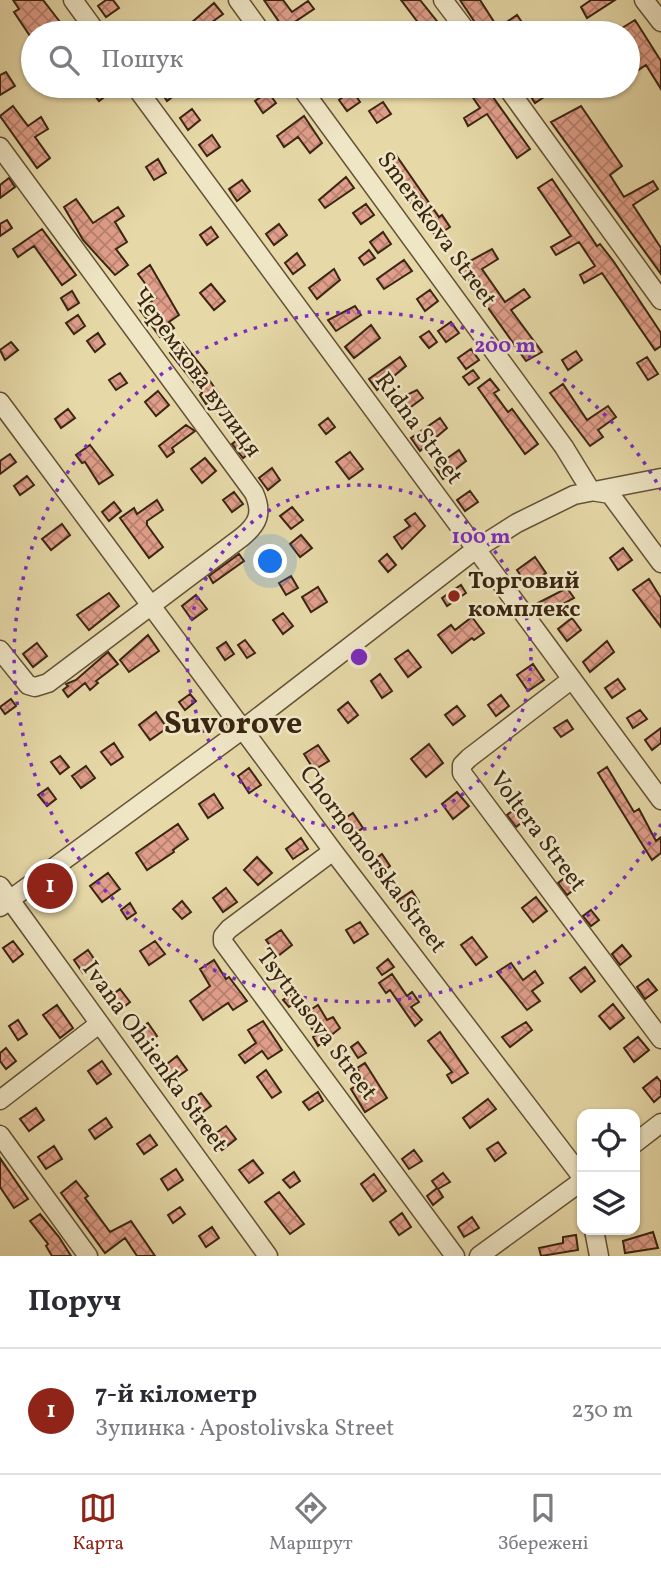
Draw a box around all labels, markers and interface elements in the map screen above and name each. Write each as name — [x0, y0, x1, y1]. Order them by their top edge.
search box — [21, 21, 640, 98]
icon: search — [45, 41, 83, 79]
text: Пошук — [101, 42, 183, 78]
street label: Smerekova Street — [368, 145, 504, 315]
street label: Черемхова вулиця — [123, 281, 269, 465]
text: 200 m — [474, 332, 536, 361]
street label: Ridna Street — [366, 366, 470, 492]
text: 100 m — [451, 523, 511, 552]
your location — [253, 544, 287, 578]
place label: Торговий комплекс — [468, 565, 580, 627]
marker: Торговий комплекс — [446, 588, 462, 604]
centre of rings — [347, 645, 371, 669]
district label: Suvorove — [164, 703, 302, 747]
street label: Chornomorska Street — [290, 759, 454, 961]
street label: Voltera Street — [480, 765, 594, 899]
pin: 1 — [27, 860, 73, 912]
street label: Tsytrusova Street — [247, 942, 385, 1108]
street label: Ivana Ohiienka Street — [73, 954, 235, 1160]
map controls — [577, 1109, 640, 1235]
button: locate — [577, 1109, 640, 1172]
button: layers — [577, 1172, 640, 1235]
text: Поруч — [28, 1281, 121, 1323]
text: 7-й кілометр — [95, 1377, 257, 1413]
text: 1 — [46, 1395, 56, 1427]
text: 230 m — [571, 1395, 633, 1427]
text: Зупинка · Apostolivska Street — [95, 1413, 394, 1445]
tab: Карта — [72, 1489, 124, 1557]
tab: Маршрут — [269, 1489, 353, 1557]
tab: Збережені — [498, 1489, 589, 1557]

